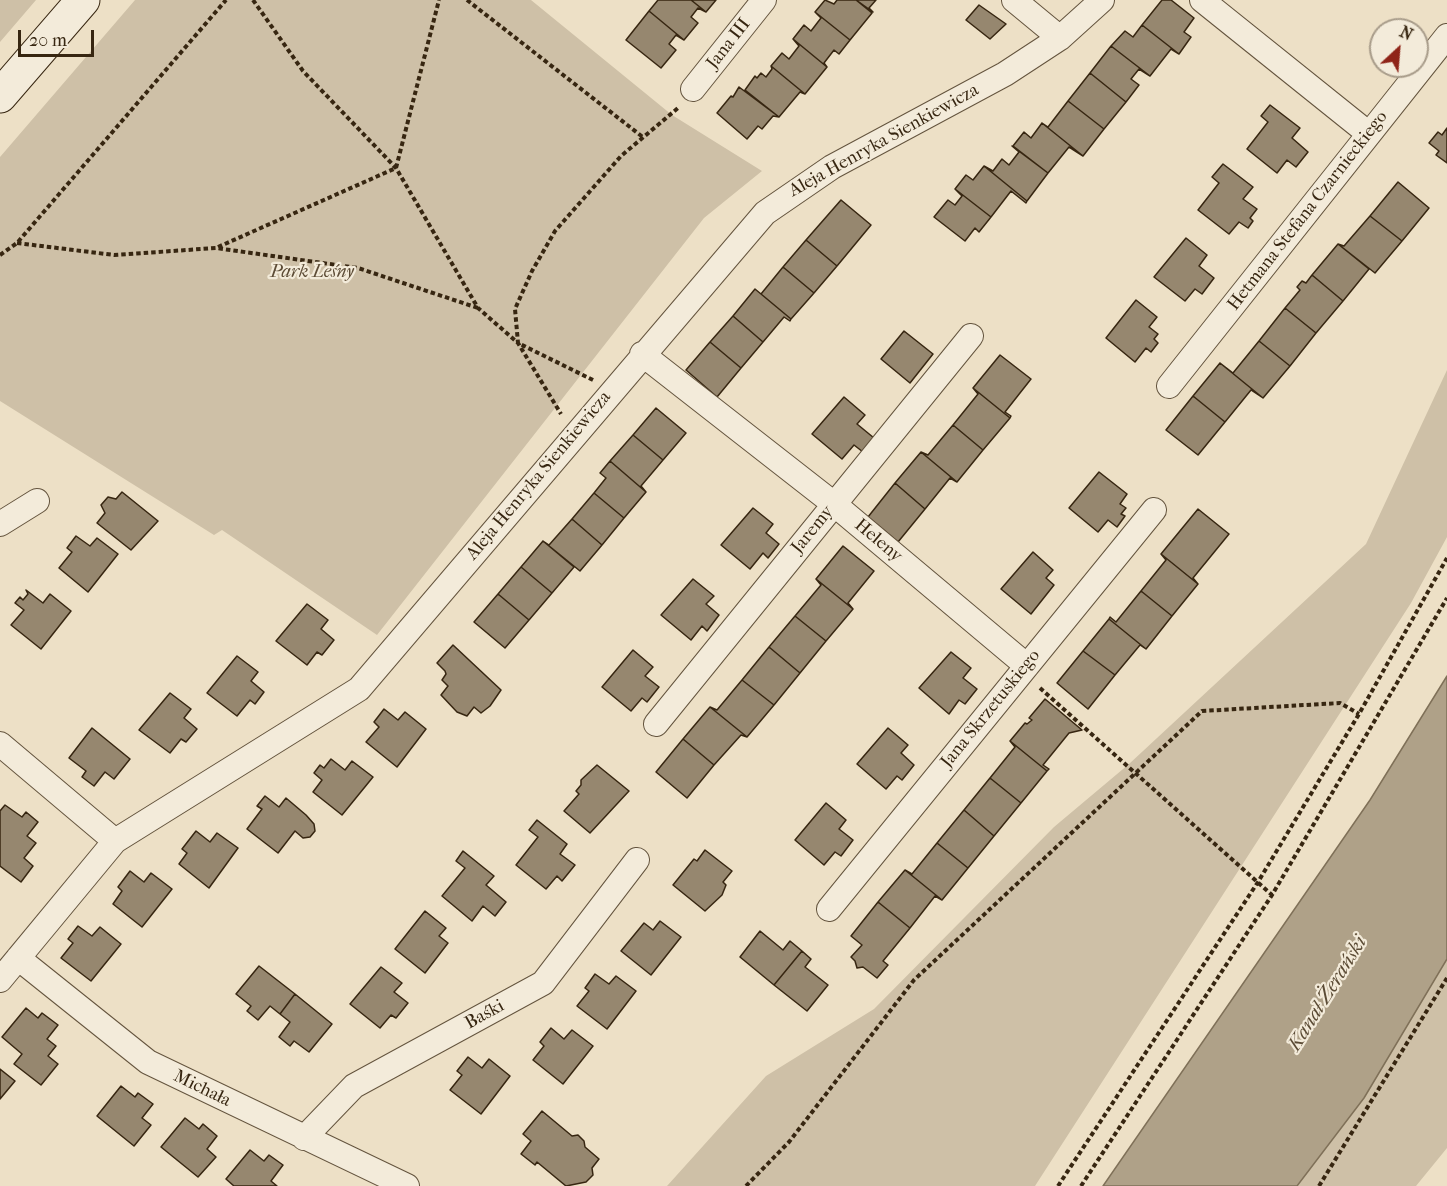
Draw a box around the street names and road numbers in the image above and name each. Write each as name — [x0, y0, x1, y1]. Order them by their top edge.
street label: Jana III — [703, 14, 755, 74]
street label: Aleja Henryka Sienkiewicza — [785, 80, 983, 202]
street label: Hetmana Stefana Czarnieckiego — [1223, 107, 1393, 315]
street label: Aleja Henryka Sienkiewicza — [462, 387, 616, 565]
street label: Jaremy — [787, 502, 839, 558]
street label: Heleny — [850, 515, 906, 567]
street label: Jana Skrzetuskiego — [937, 646, 1045, 772]
street label: Baśki — [462, 996, 508, 1034]
street label: Michała — [170, 1066, 234, 1112]

